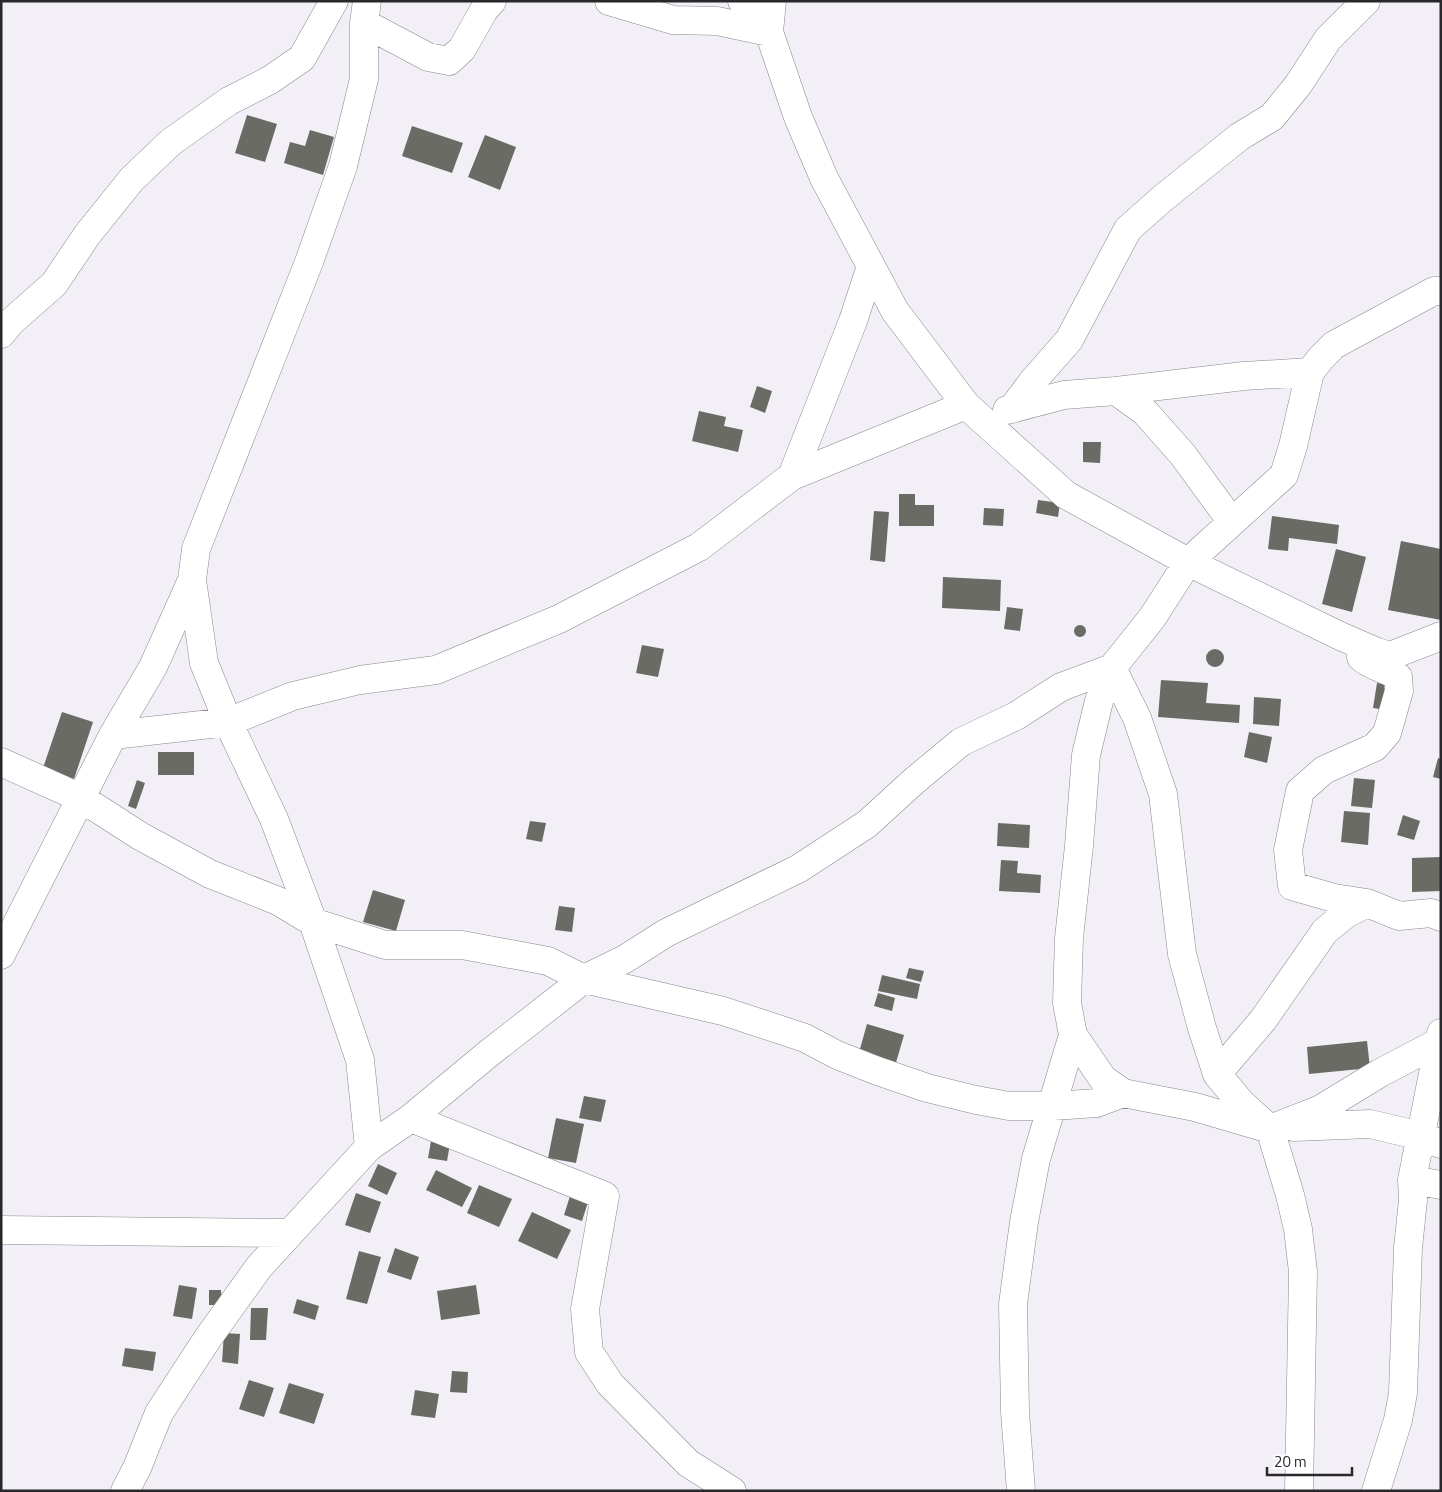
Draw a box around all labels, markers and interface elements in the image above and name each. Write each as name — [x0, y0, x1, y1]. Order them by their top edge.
scale bar — [1267, 1444, 1352, 1476]
text: 20 m — [1274, 1450, 1307, 1473]

